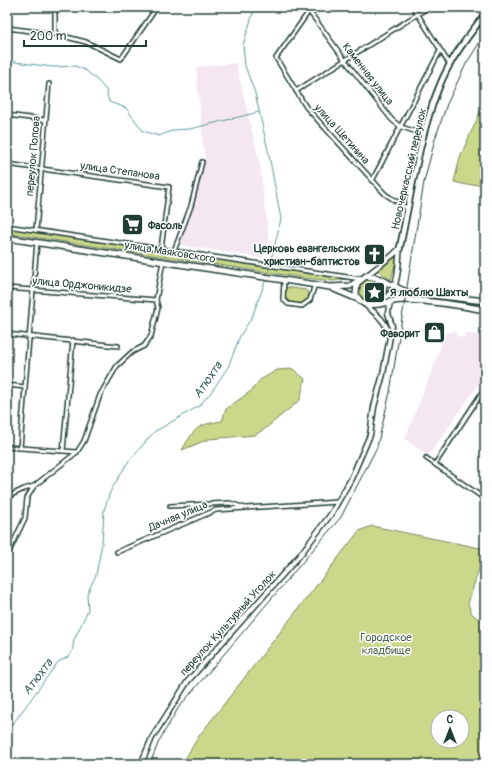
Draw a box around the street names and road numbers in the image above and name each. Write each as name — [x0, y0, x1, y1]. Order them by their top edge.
street label: Каменная улица — [340, 40, 396, 108]
street label: улица Щетинина — [311, 101, 372, 167]
street label: Новочеркасский переулок — [389, 107, 429, 231]
street label: переулок Попова — [23, 115, 43, 197]
street label: улица Степанова — [78, 159, 161, 183]
street label: улица Маяковского — [123, 238, 216, 266]
street label: улица Орджоникидзе — [31, 274, 133, 296]
street label: Дачная улица — [146, 498, 209, 535]
street label: переулок Культурный Уголок — [177, 567, 279, 678]

